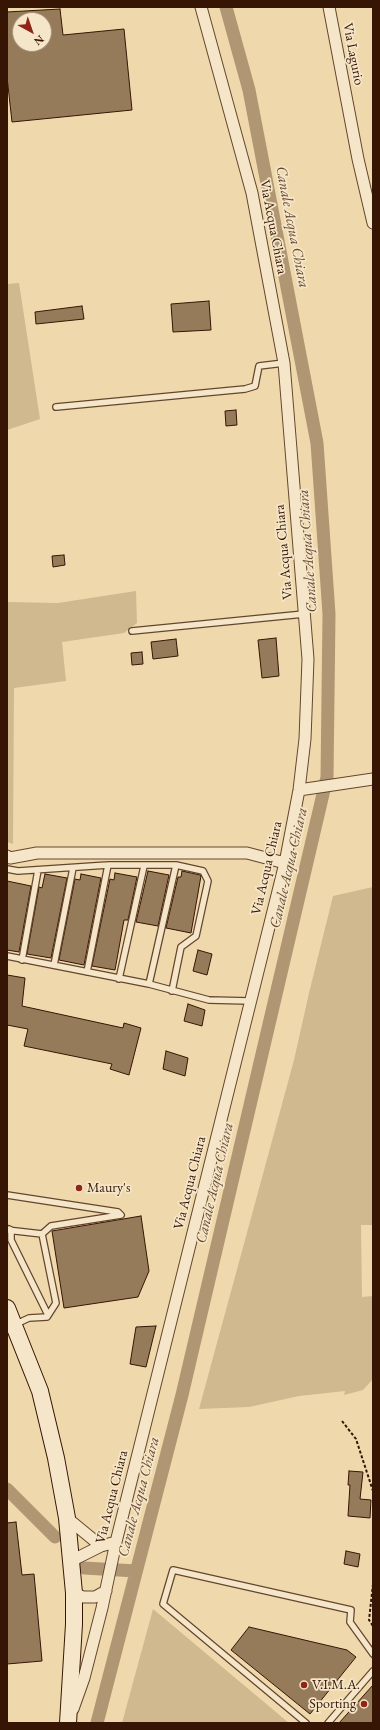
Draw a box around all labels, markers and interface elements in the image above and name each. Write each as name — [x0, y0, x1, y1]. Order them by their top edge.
north arrow — [12, 12, 52, 52]
street label: Via Lagurio — [339, 21, 367, 87]
text: N — [31, 32, 47, 49]
water label: Canale Acqua Chiara — [271, 165, 313, 289]
street label: Via Acqua Chiara — [256, 179, 290, 275]
water label: Canale Acqua Chiara — [295, 489, 321, 613]
street label: Via Acqua Chiara — [271, 504, 297, 600]
water label: Canale Acqua Chiara — [266, 806, 312, 930]
street label: Via Acqua Chiara — [248, 820, 286, 916]
water label: Canale Acqua Chiara — [192, 1121, 238, 1245]
street label: Via Acqua Chiara — [170, 1135, 210, 1231]
place label: Maury's — [87, 1180, 130, 1196]
marker: Maury's — [74, 1183, 84, 1193]
water label: Canale Acqua Chiara — [114, 1435, 164, 1559]
street label: Via Acqua Chiara — [92, 1449, 132, 1545]
place label: V.I.M.A. — [312, 1677, 360, 1693]
marker: V.I.M.A. — [299, 1680, 309, 1690]
place label: Sporting — [309, 1696, 356, 1712]
marker: Sporting — [359, 1699, 369, 1709]

